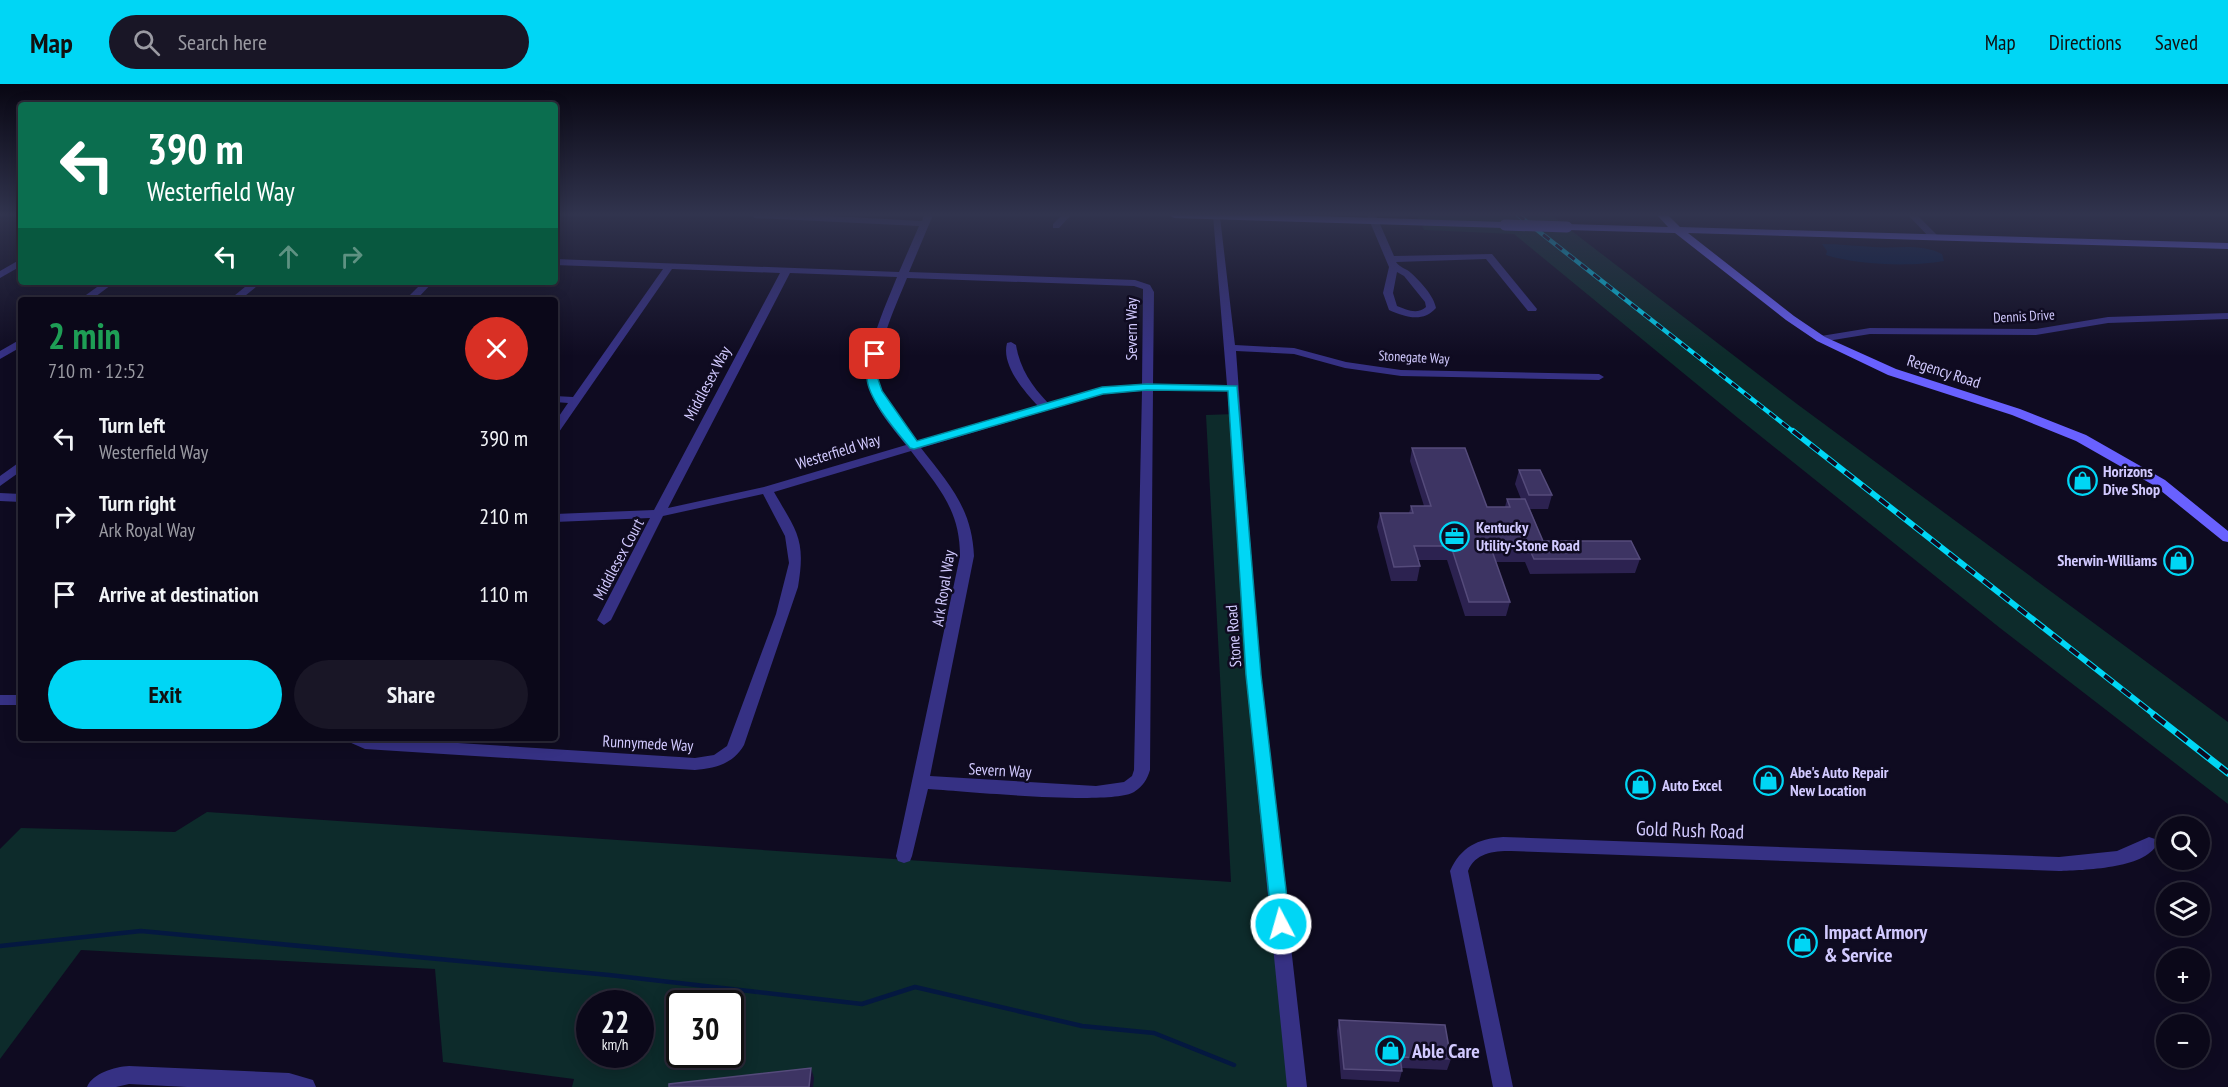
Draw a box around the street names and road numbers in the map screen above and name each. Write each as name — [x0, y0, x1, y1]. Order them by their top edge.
street label: Severn Way — [1121, 297, 1141, 361]
street label: Dennis Drive — [1993, 305, 2055, 327]
street label: Middlesex Way — [679, 342, 735, 424]
street label: Stonegate Way — [1378, 346, 1451, 368]
street label: Regency Road — [1905, 350, 1983, 392]
street label: Westerfield Way — [793, 429, 883, 473]
street label: Middlesex Court — [588, 514, 648, 603]
street label: Ark Royal Way — [927, 548, 959, 628]
street label: Stone Road — [1221, 604, 1245, 668]
street label: Runnymede Way — [602, 731, 694, 755]
street label: Severn Way — [968, 758, 1032, 782]
street label: Gold Rush Road — [1635, 815, 1745, 845]

